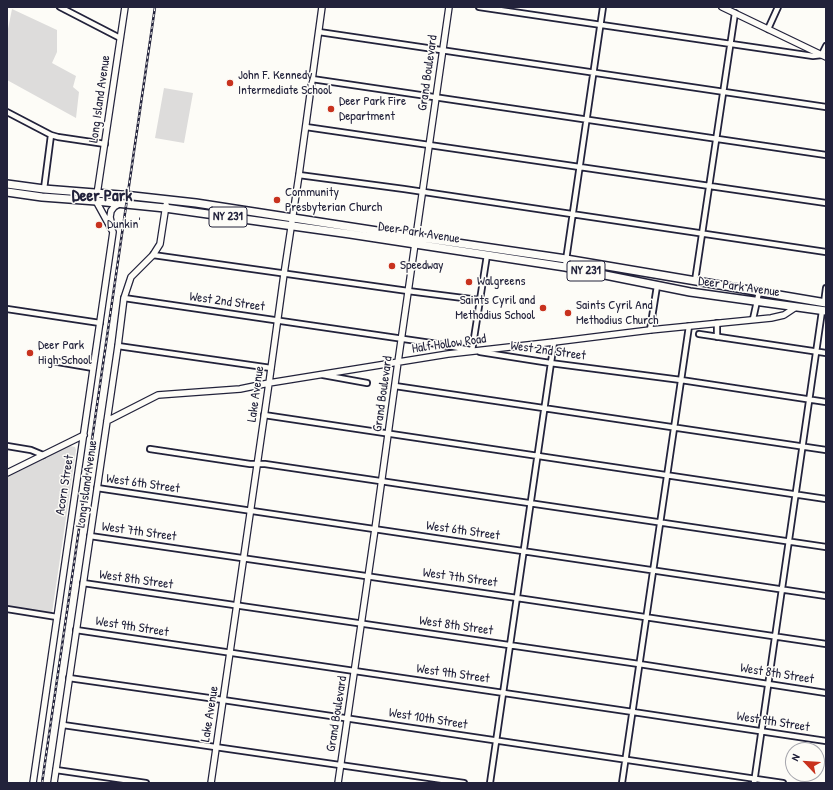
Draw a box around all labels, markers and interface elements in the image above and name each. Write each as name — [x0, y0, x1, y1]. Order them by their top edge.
street label: Grand Boulevard — [415, 34, 441, 112]
street label: Long Island Avenue — [86, 54, 114, 144]
place label: John F. Kennedy Intermediate School — [238, 68, 332, 99]
marker: John F. Kennedy Intermediate School — [225, 78, 235, 88]
place label: Deer Park Fire Department — [339, 94, 406, 125]
marker: Deer Park Fire Department — [326, 104, 336, 114]
place label: Community Presbyterian Church — [285, 185, 382, 216]
district label: Deer Park — [72, 186, 132, 206]
marker: Community Presbyterian Church — [272, 195, 282, 205]
road number: NY 231 — [209, 207, 247, 227]
place label: Dunkin' — [107, 217, 141, 233]
street label: Deer Park Avenue — [377, 219, 461, 247]
marker: Dunkin' — [94, 220, 104, 230]
place label: Speedway — [400, 258, 444, 274]
marker: Speedway — [387, 261, 397, 271]
road number: NY 231 — [567, 261, 605, 281]
place label: Walgreens — [477, 274, 526, 290]
street label: Deer Park Avenue — [697, 274, 781, 300]
marker: Walgreens — [464, 277, 474, 287]
street label: West 2nd Street — [188, 289, 266, 315]
place label: Saints Cyril and Methodius School — [455, 293, 535, 324]
place label: Saints Cyril And Methodius Church — [576, 298, 659, 329]
marker: Saints Cyril and Methodius School — [538, 303, 548, 313]
marker: Saints Cyril And Methodius Church — [563, 308, 573, 318]
street label: Half Hollow Road — [411, 331, 487, 357]
place label: Deer Park High School — [38, 338, 92, 369]
street label: West 2nd Street — [509, 338, 587, 364]
marker: Deer Park High School — [25, 348, 35, 358]
street label: Grand Boulevard — [370, 355, 396, 433]
street label: Lake Avenue — [244, 365, 268, 423]
street label: Long Island Avenue — [73, 439, 101, 529]
street label: Acorn Street — [53, 454, 77, 516]
street label: West 6th Street — [105, 471, 181, 497]
street label: West 6th Street — [425, 518, 501, 544]
street label: West 7th Street — [101, 519, 177, 545]
street label: West 7th Street — [422, 565, 498, 591]
street label: West 8th Street — [98, 567, 174, 593]
street label: West 8th Street — [418, 613, 494, 639]
street label: West 9th Street — [94, 614, 170, 640]
street label: West 8th Street — [739, 660, 815, 688]
street label: West 9th Street — [415, 661, 491, 687]
street label: Grand Boulevard — [323, 675, 351, 753]
street label: Lake Avenue — [198, 685, 222, 743]
street label: West 10th Street — [388, 705, 468, 733]
street label: West 9th Street — [735, 709, 811, 735]
north arrow — [785, 742, 825, 782]
text: N — [787, 752, 803, 763]

